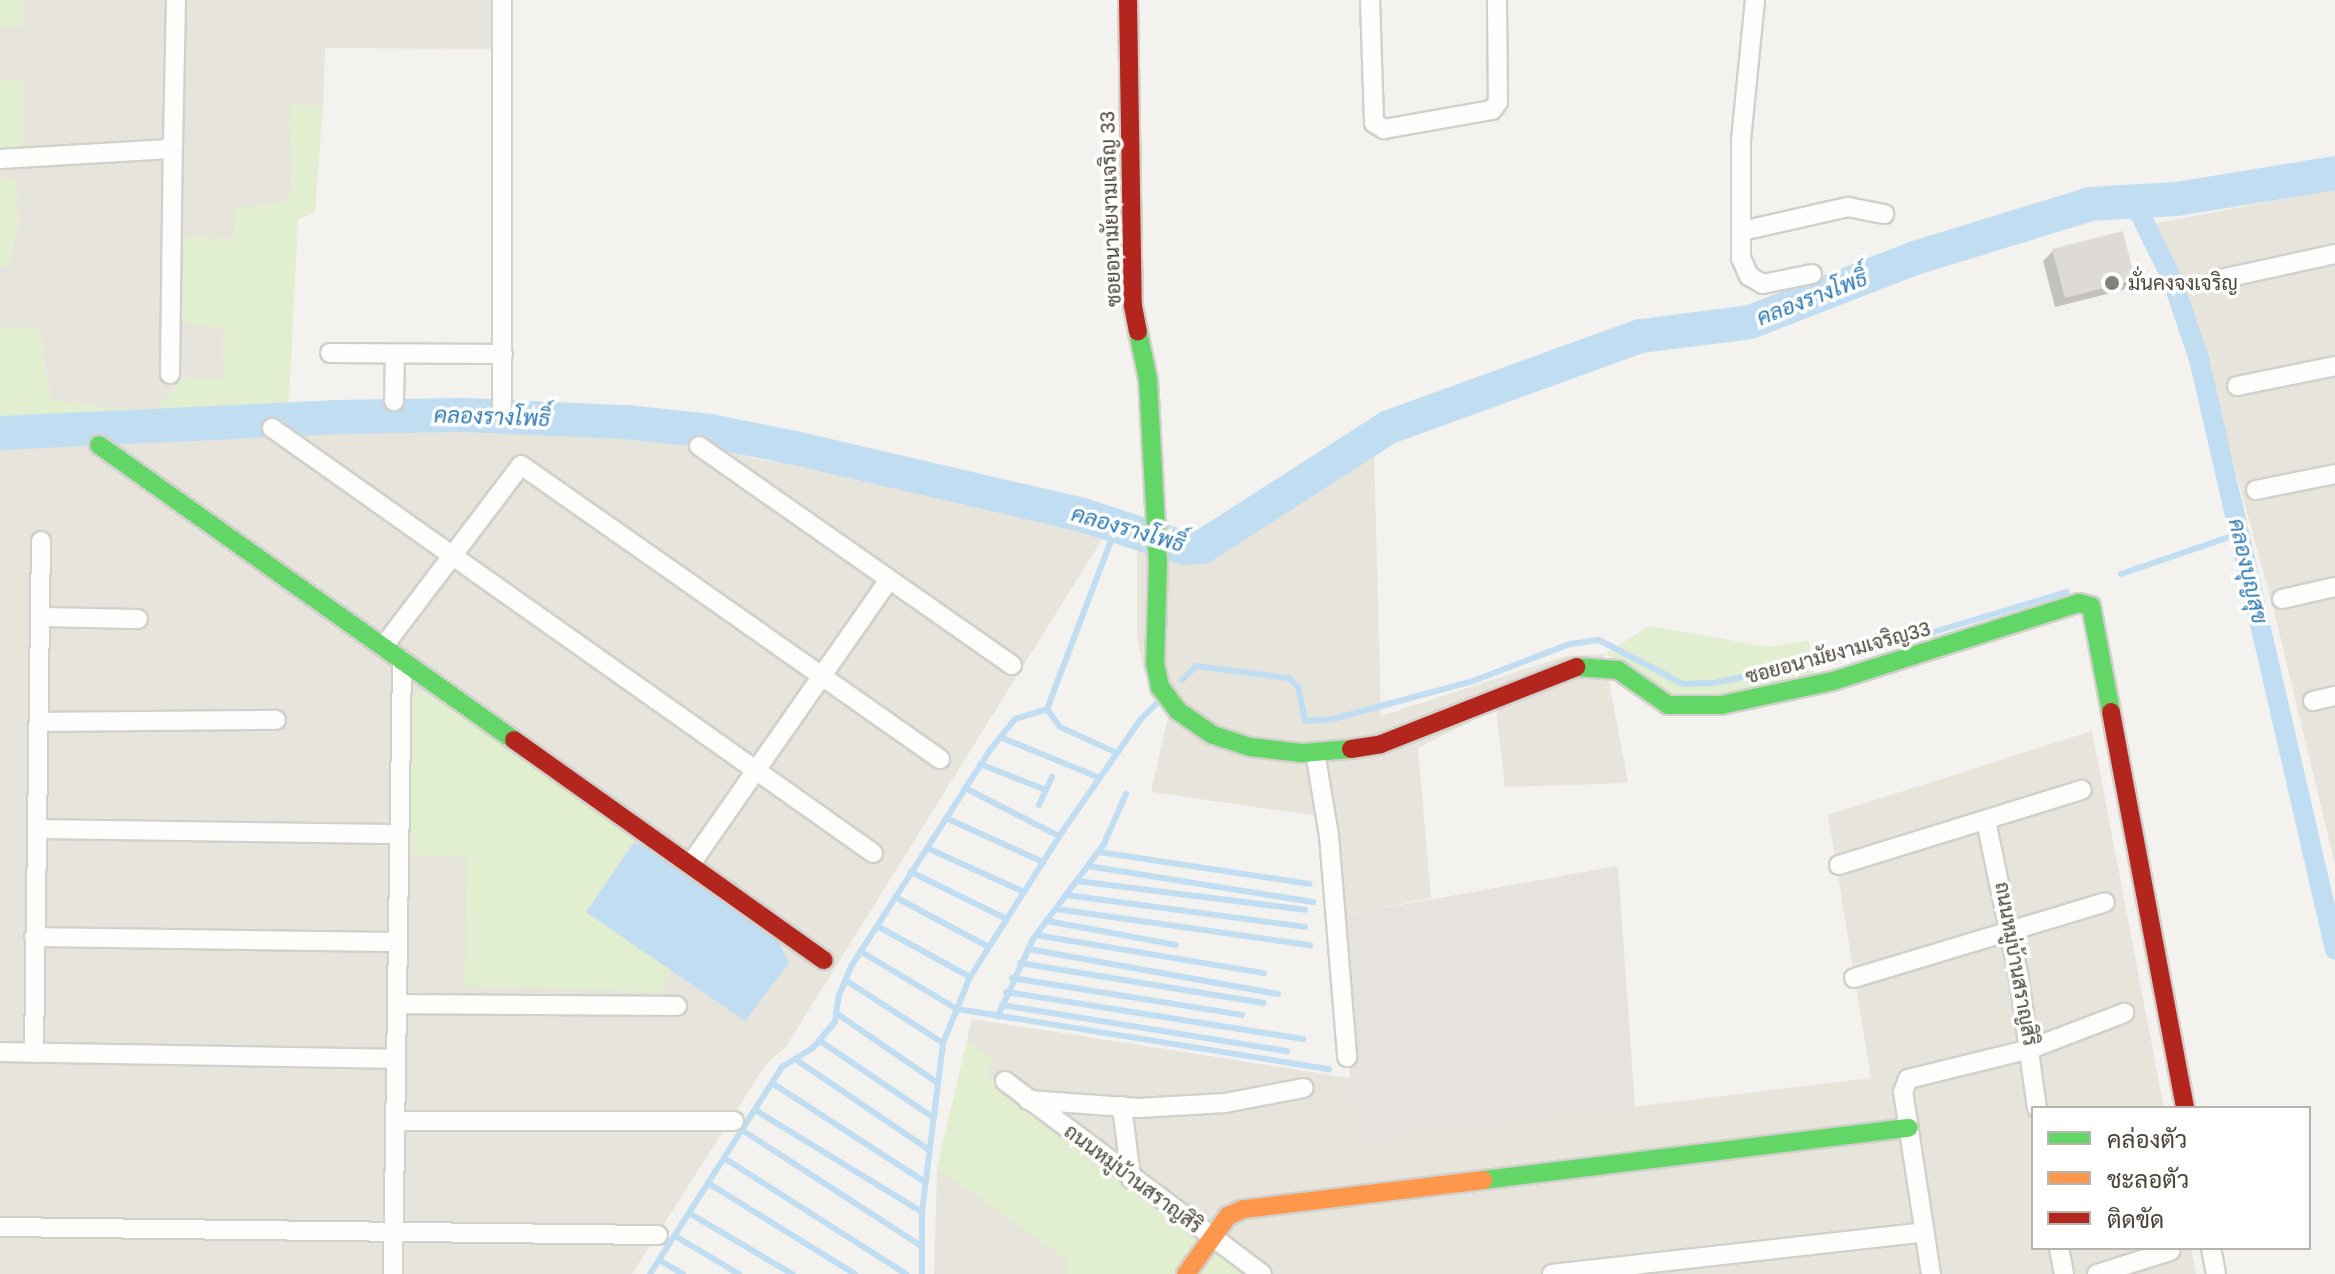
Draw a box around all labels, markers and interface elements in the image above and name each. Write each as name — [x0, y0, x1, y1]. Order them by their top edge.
street label: ซอยอนามัยงามเจริญ 33 — [1096, 111, 1126, 307]
water label: คลองรางโพธิ์ — [1753, 265, 1871, 331]
place label: มั่นคงจงเจริญ — [2128, 271, 2238, 295]
marker: มั่นคงจงเจริญ — [2103, 274, 2121, 292]
water label: คลองรางโพธิ์ — [433, 402, 551, 432]
water label: คลองรางโพธิ์ — [1068, 500, 1188, 558]
water label: คลองบุญสุข — [2223, 516, 2273, 626]
street label: ซอยอนามัยงามเจริญ33 — [1743, 617, 1933, 689]
street label: ถนนหมู่บ้านสราญสิริ — [1990, 880, 2042, 1048]
legend — [2031, 1106, 2311, 1250]
street label: ถนนหมู่บ้านสราญสิริ — [1059, 1119, 1207, 1239]
text: คล่องตัว — [2107, 1126, 2187, 1153]
text: ชะลอตัว — [2107, 1166, 2189, 1193]
text: ติดขัด — [2107, 1206, 2164, 1233]

